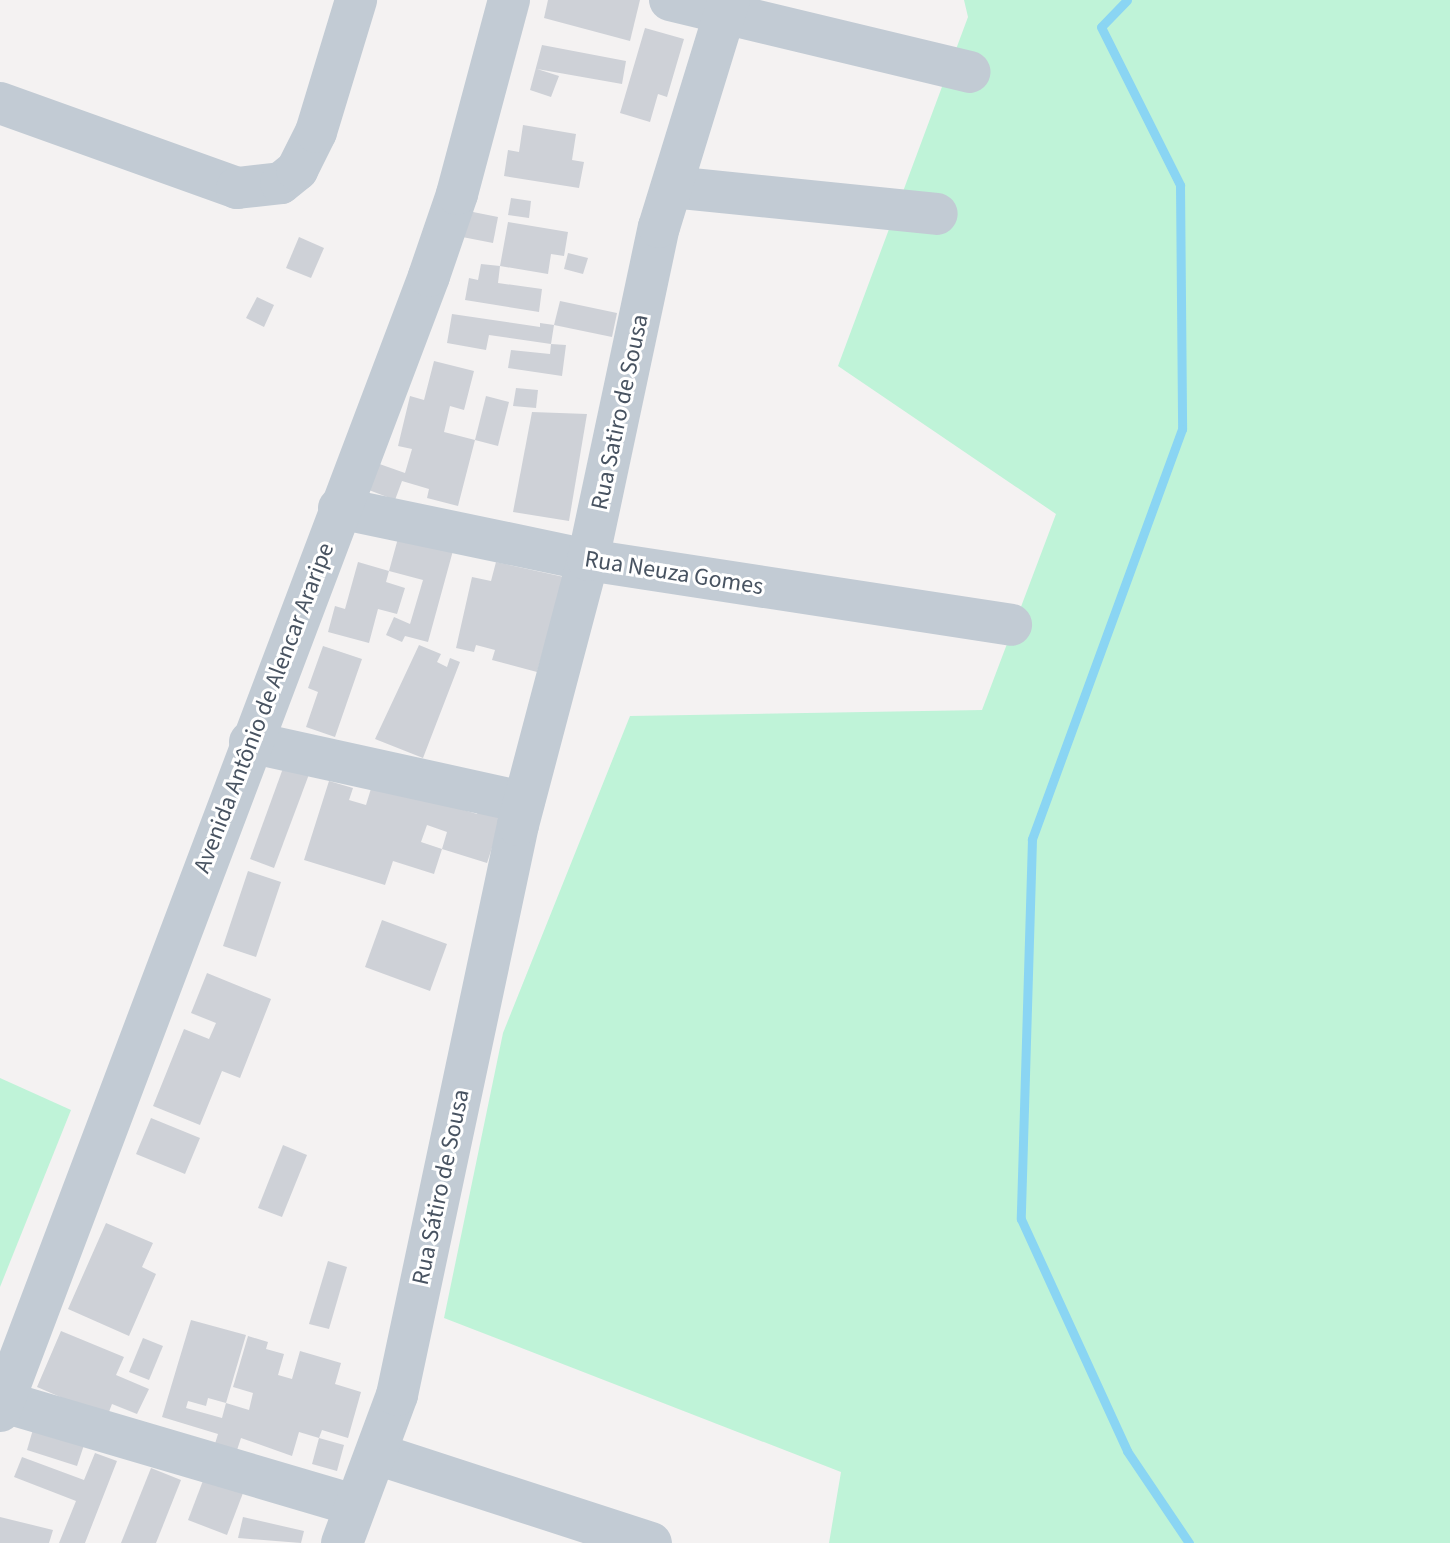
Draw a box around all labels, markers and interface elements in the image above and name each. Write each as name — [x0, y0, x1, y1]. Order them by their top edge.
street label: Rua Satiro de Sousa — [585, 312, 655, 512]
street label: Avenida Antônio de Alencar Araripe — [188, 539, 340, 877]
street label: Rua Neuza Gomes — [583, 545, 765, 601]
street label: Rua Sátiro de Sousa — [406, 1087, 476, 1287]

